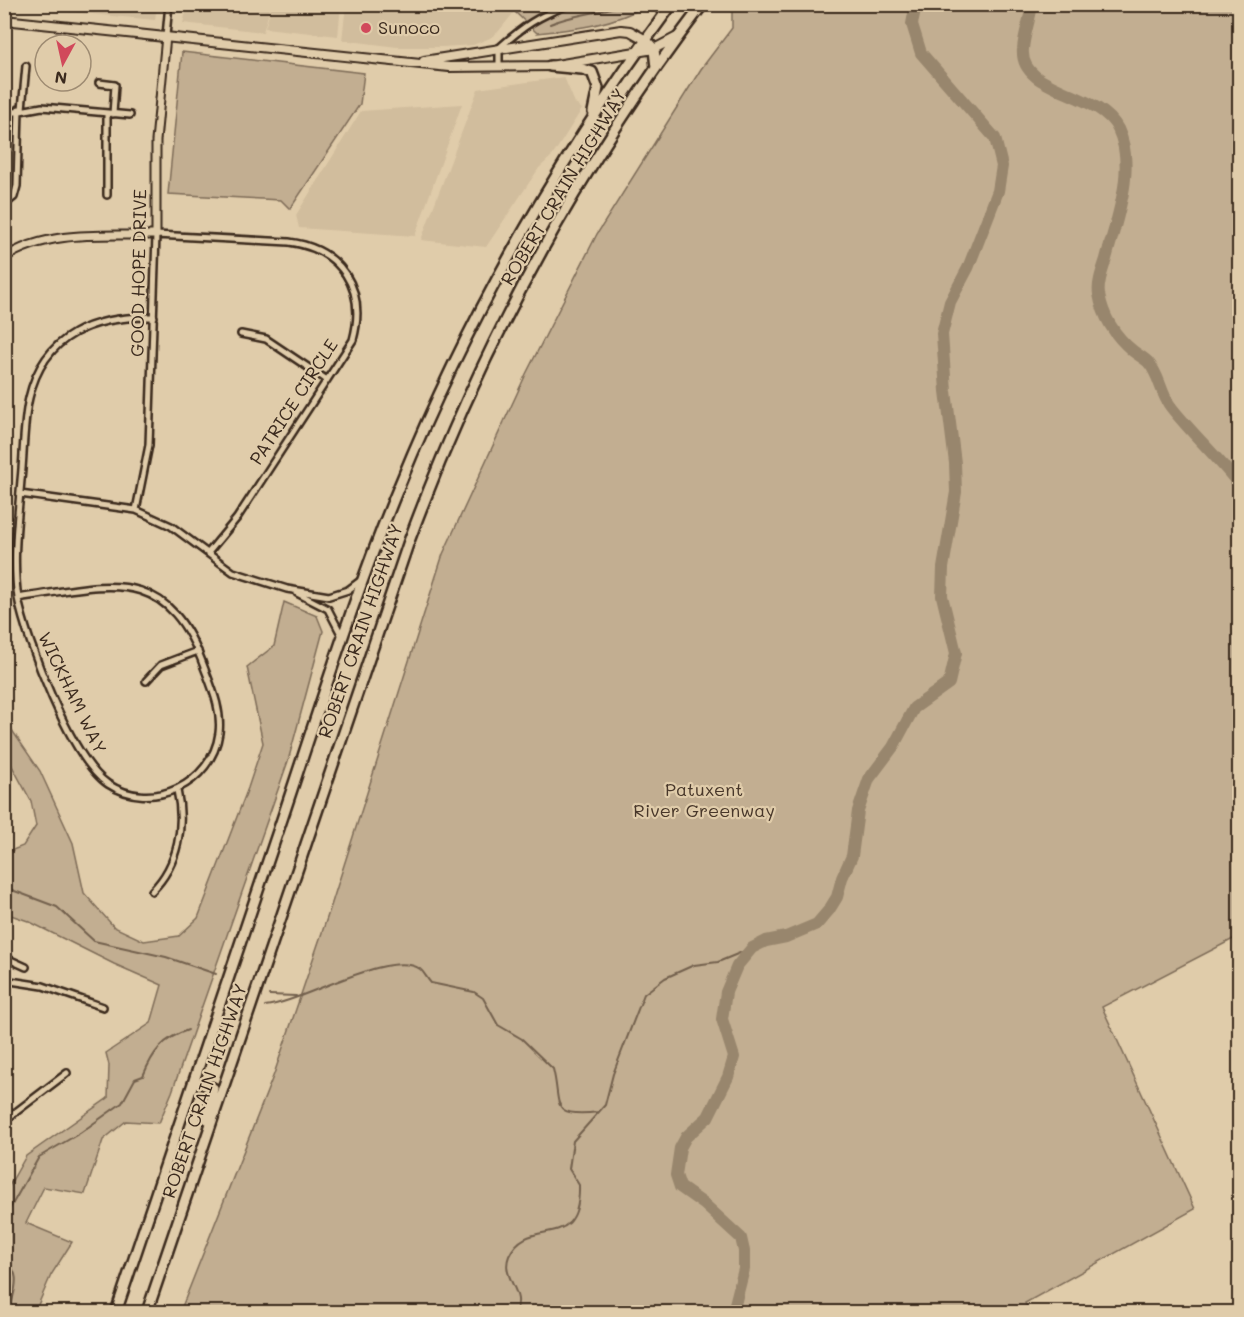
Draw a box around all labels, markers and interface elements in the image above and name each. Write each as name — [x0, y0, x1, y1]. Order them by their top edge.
place label: Sunoco — [378, 15, 440, 39]
marker: Sunoco — [359, 21, 373, 35]
north arrow — [33, 33, 93, 93]
text: N — [53, 67, 68, 90]
street label: ROBERT CRAIN HIGHWAY — [495, 84, 631, 289]
street label: GOOD HOPE DRIVE — [125, 189, 151, 357]
street label: PATRICE CIRCLE — [244, 334, 343, 469]
street label: ROBERT CRAIN HIGHWAY — [312, 520, 408, 741]
street label: WICKHAM WAY — [33, 628, 113, 758]
park label: Patuxent River Greenway — [633, 777, 775, 822]
street label: ROBERT CRAIN HIGHWAY — [156, 980, 252, 1201]

